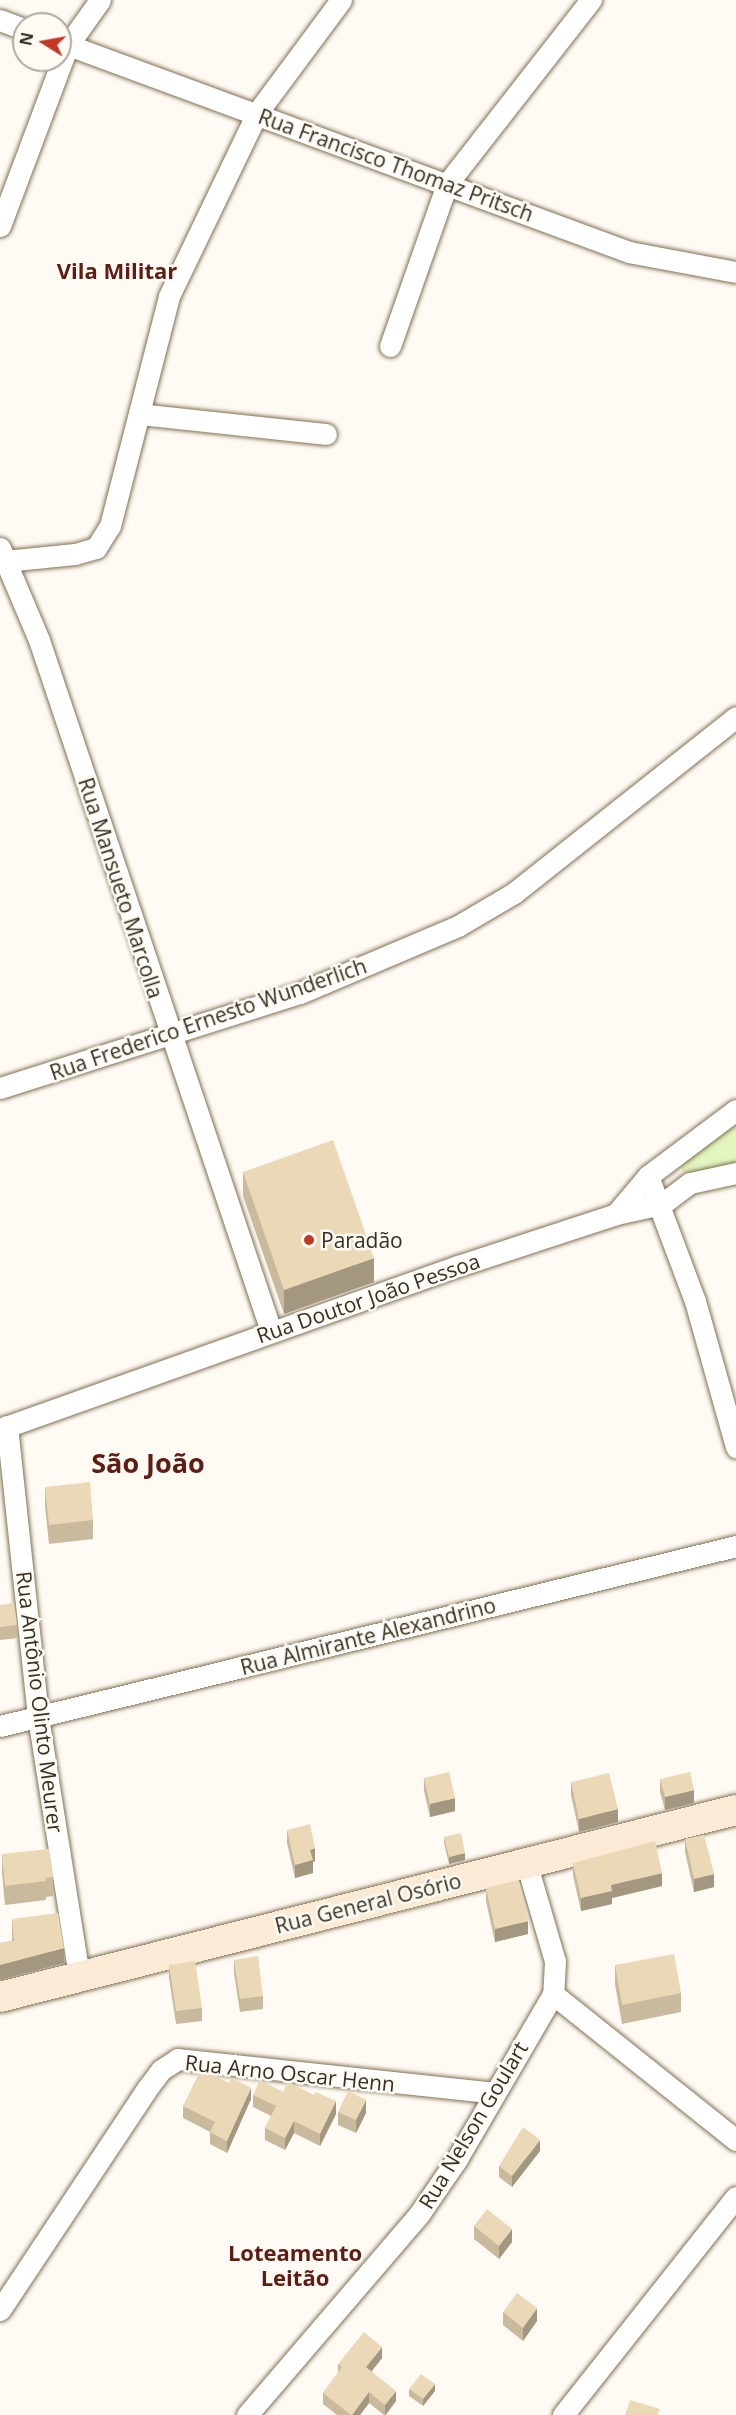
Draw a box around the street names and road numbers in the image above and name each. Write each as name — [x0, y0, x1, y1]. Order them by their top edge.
street label: Rua Francisco Thomaz Pritsch — [255, 103, 537, 227]
street label: Rua Mansueto Marcolla — [73, 774, 169, 1002]
street label: Rua Frederico Ernesto Wunderlich — [46, 953, 370, 1085]
street label: Rua Doutor João Pessoa — [253, 1248, 483, 1348]
street label: Rua Antônio Olinto Meurer — [11, 1570, 69, 1834]
street label: Rua Almirante Alexandrino — [238, 1592, 498, 1680]
street label: Rua General Osório — [272, 1868, 464, 1938]
street label: Rua Nelson Goulart — [413, 2037, 533, 2213]
street label: Rua Arno Oscar Henn — [184, 2049, 396, 2097]

